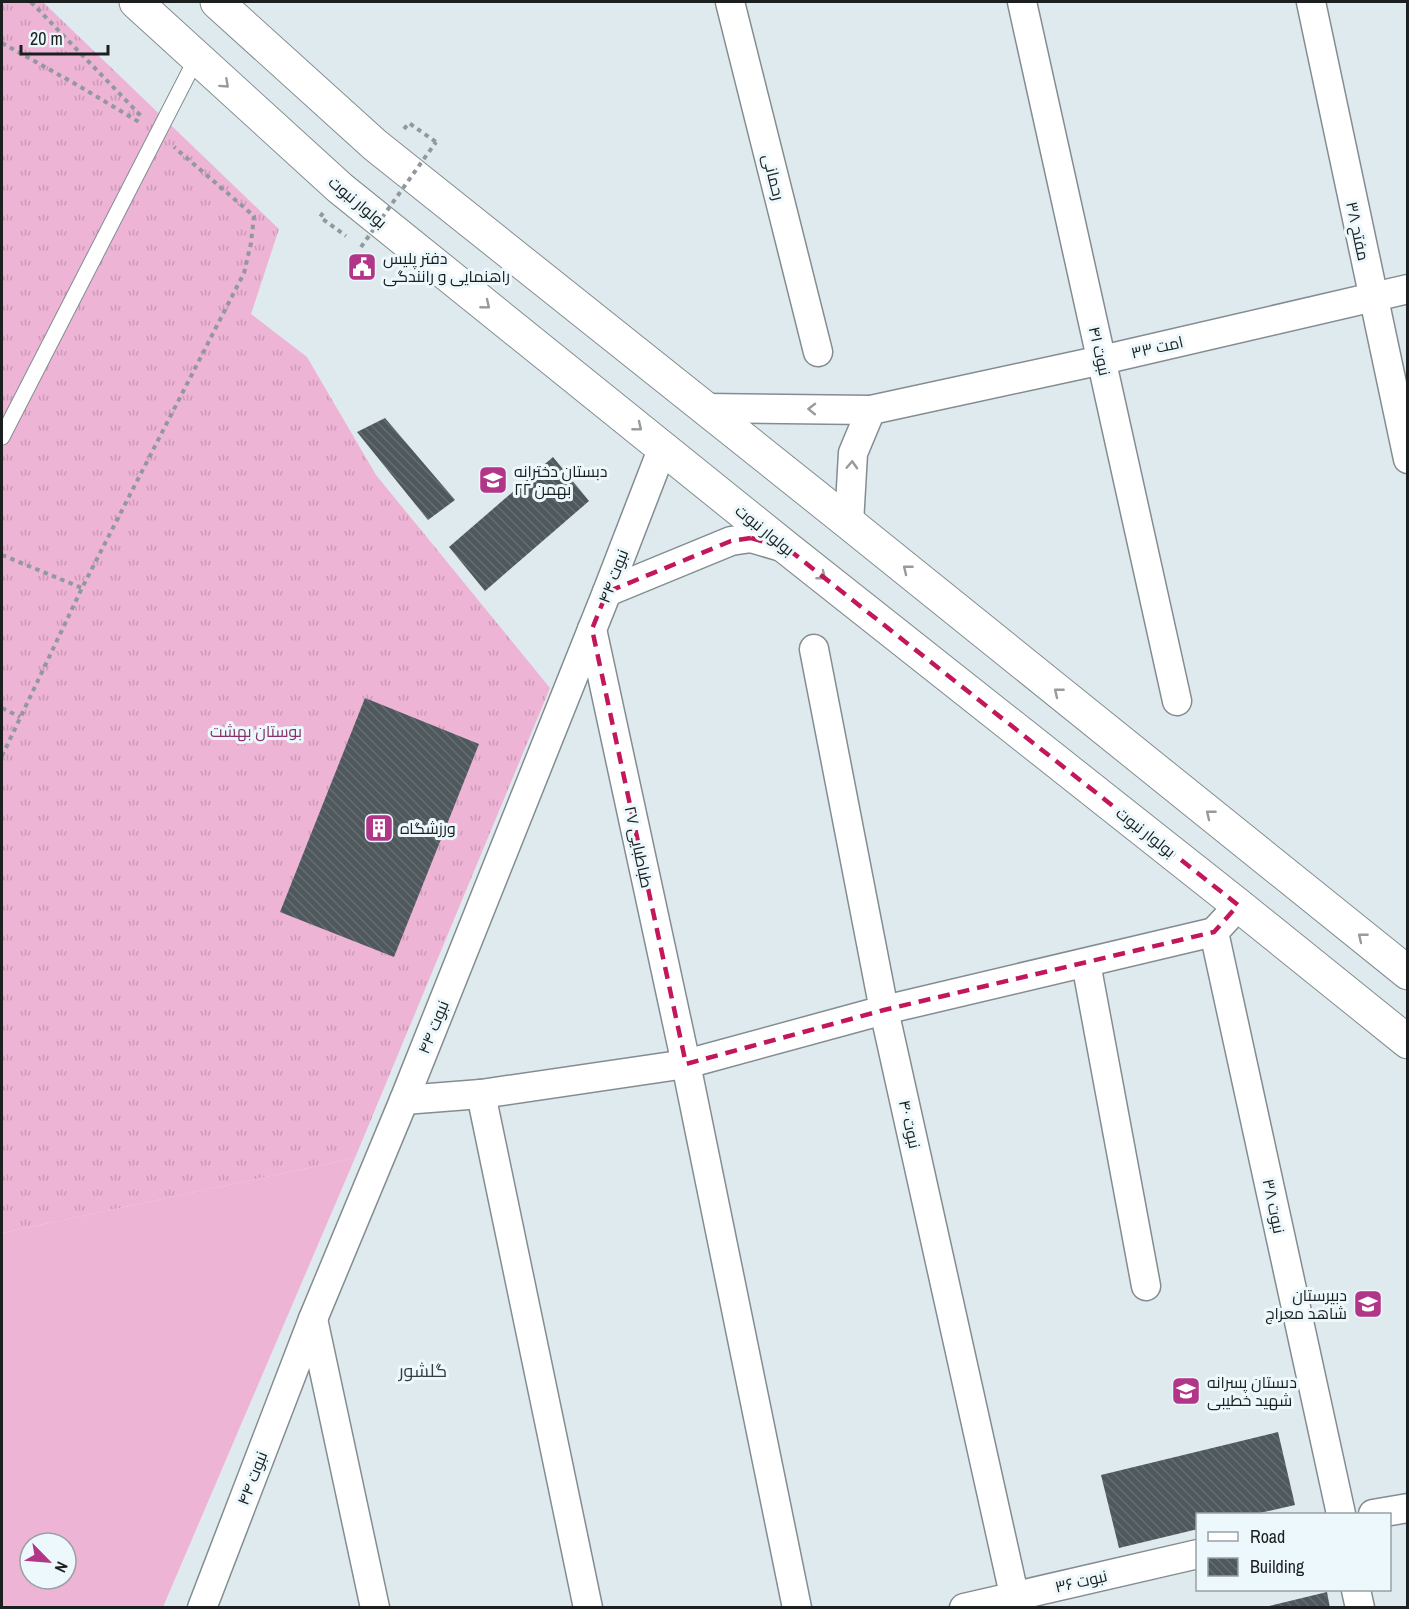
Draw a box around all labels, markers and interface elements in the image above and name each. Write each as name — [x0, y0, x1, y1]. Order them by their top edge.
scale bar — [21, 18, 108, 56]
text: 20 m — [30, 26, 63, 51]
one-way arrow — [219, 77, 229, 88]
street label: رحمانی — [758, 152, 790, 202]
street label: بولوار نبوت — [324, 171, 392, 233]
street label: مفتح ۳۸ — [1340, 200, 1375, 263]
place label: دفتر پلیس راهنمایی و رانندگی — [383, 247, 510, 287]
public building icon: دفتر پلیس راهنمایی و رانندگی — [346, 251, 378, 283]
one-way arrow — [479, 298, 490, 309]
street label: نبوت ۴۱ — [1084, 324, 1116, 378]
street label: امت ۳۳ — [1129, 330, 1185, 364]
one-way arrow — [808, 403, 817, 415]
one-way arrow — [631, 420, 642, 431]
place label: دبستان دخترانه ۲۲ بهمن — [514, 460, 607, 500]
one-way arrow — [845, 460, 858, 469]
school or university icon: دبستان دخترانه ۲۲ بهمن — [477, 464, 509, 496]
street label: بولوار نبوت — [731, 499, 799, 561]
street label: نبوت ۴۴ — [593, 546, 633, 606]
one-way arrow — [903, 566, 914, 577]
one-way arrow — [816, 568, 827, 579]
one-way arrow — [1054, 688, 1065, 699]
park label: بوستان بهشت — [210, 720, 302, 742]
street label: بولوار نبوت — [1112, 802, 1180, 862]
street label: طباطبایی ۲۷ — [620, 804, 658, 890]
one-way arrow — [1206, 811, 1217, 822]
building icon: ورزشگاه — [363, 812, 395, 844]
place label: ورزشگاه — [400, 817, 456, 839]
one-way arrow — [1358, 933, 1369, 944]
street label: نبوت ۴۴ — [412, 997, 454, 1057]
street label: نبوت ۴۰ — [894, 1098, 926, 1150]
street label: نبوت ۳۸ — [1257, 1177, 1291, 1235]
place label: دبیرستان شاهد معراج — [1265, 1284, 1347, 1325]
school or university icon: دبیرستان شاهد معراج — [1352, 1288, 1384, 1320]
district label: گلشور — [398, 1358, 447, 1383]
place label: دبستان پسرانه شهید خطیبی — [1207, 1371, 1297, 1411]
school or university icon: دبستان پسرانه شهید خطیبی — [1170, 1375, 1202, 1407]
street label: نبوت ۴۴ — [232, 1448, 272, 1508]
legend — [1196, 1513, 1391, 1591]
text: Road — [1250, 1524, 1285, 1549]
north arrow — [18, 1531, 78, 1591]
text: Building — [1250, 1554, 1305, 1579]
text: N — [50, 1558, 74, 1576]
street label: نبوت ۳۶ — [1053, 1564, 1109, 1598]

